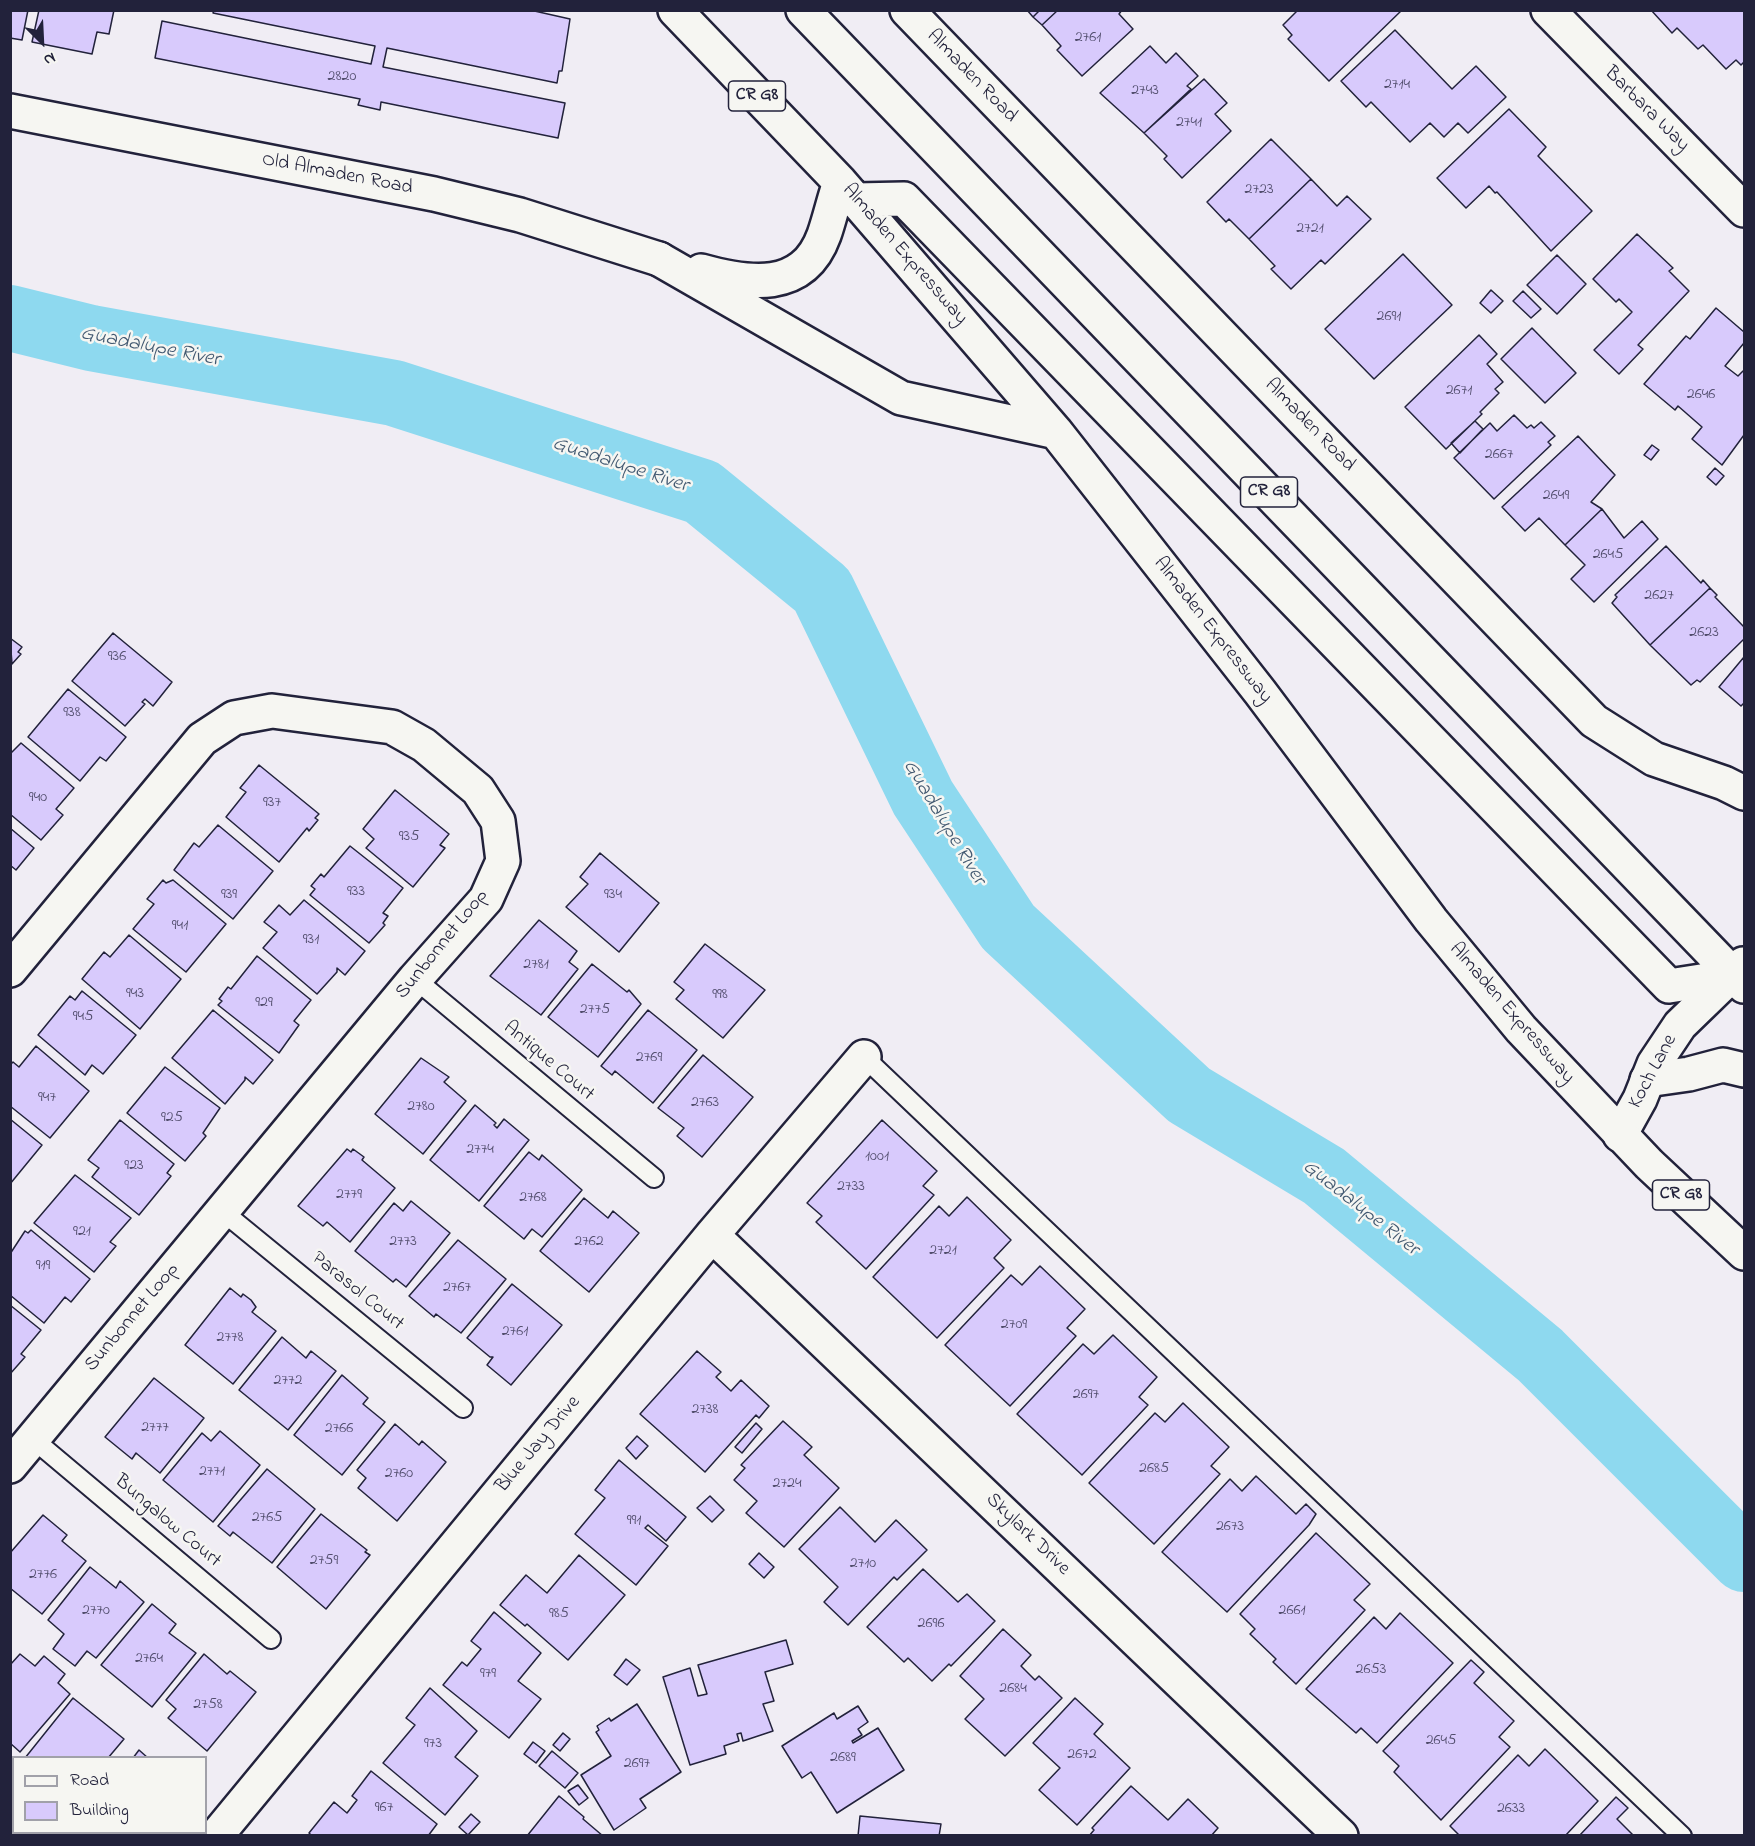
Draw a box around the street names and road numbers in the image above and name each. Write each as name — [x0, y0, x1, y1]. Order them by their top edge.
street label: Almaden Road — [920, 25, 1022, 129]
street label: Barbara Way — [1598, 62, 1694, 158]
road number: CR G8 — [728, 81, 786, 111]
street label: Old Almaden Road — [259, 149, 415, 201]
street label: Almaden Expressway — [836, 179, 972, 331]
street label: Almaden Road — [1258, 374, 1360, 478]
road number: CR G8 — [1240, 477, 1298, 507]
street label: Almaden Expressway — [1147, 553, 1277, 709]
street label: Sunbonnet Loop — [391, 885, 495, 1005]
street label: Almaden Expressway — [1443, 938, 1579, 1090]
street label: Antique Court — [497, 1017, 599, 1107]
street label: Koch Lane — [1625, 1031, 1683, 1113]
road number: CR G8 — [1652, 1180, 1710, 1210]
street label: Parasol Court — [306, 1247, 408, 1337]
street label: Sunbonnet Loop — [81, 1259, 185, 1377]
street label: Blue Jay Drive — [491, 1392, 587, 1498]
street label: Bungalow Court — [109, 1470, 225, 1574]
street label: Skylark Drive — [980, 1489, 1074, 1581]

